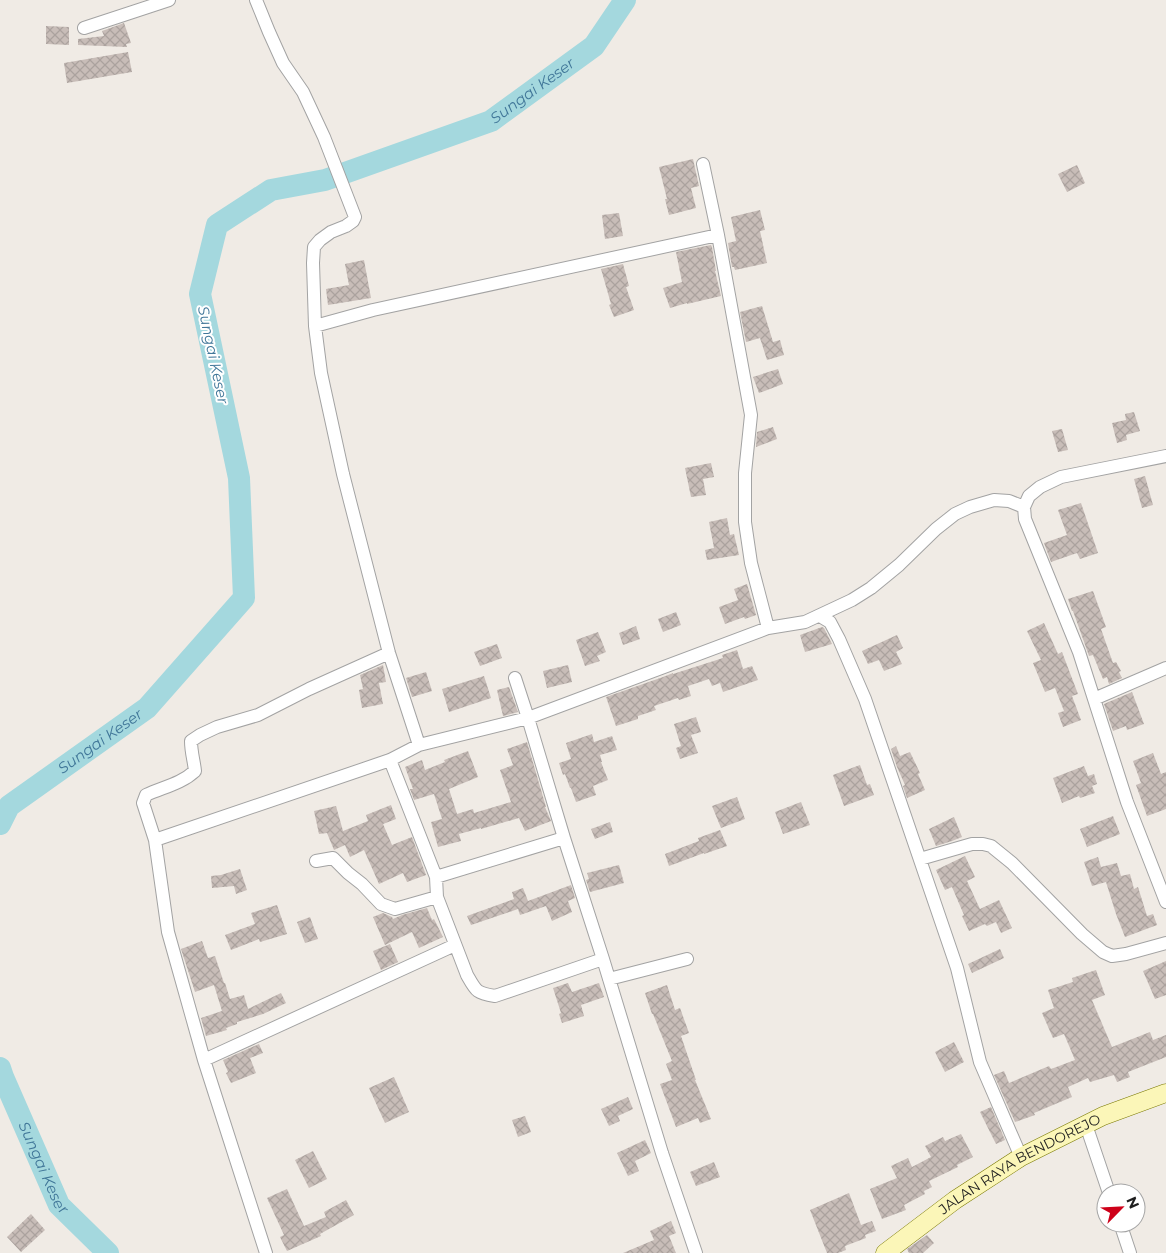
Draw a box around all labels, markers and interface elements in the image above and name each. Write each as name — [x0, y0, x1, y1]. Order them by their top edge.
water label: Sungai Keser — [486, 53, 579, 127]
water label: Sungai Keser — [194, 304, 233, 407]
water label: Sungai Keser — [54, 704, 147, 777]
street label: JALAN RAYA BENDOREJO — [934, 1110, 1104, 1219]
water label: Sungai Keser — [15, 1118, 74, 1219]
north arrow — [1096, 1183, 1146, 1233]
text: N — [1122, 1194, 1143, 1212]

